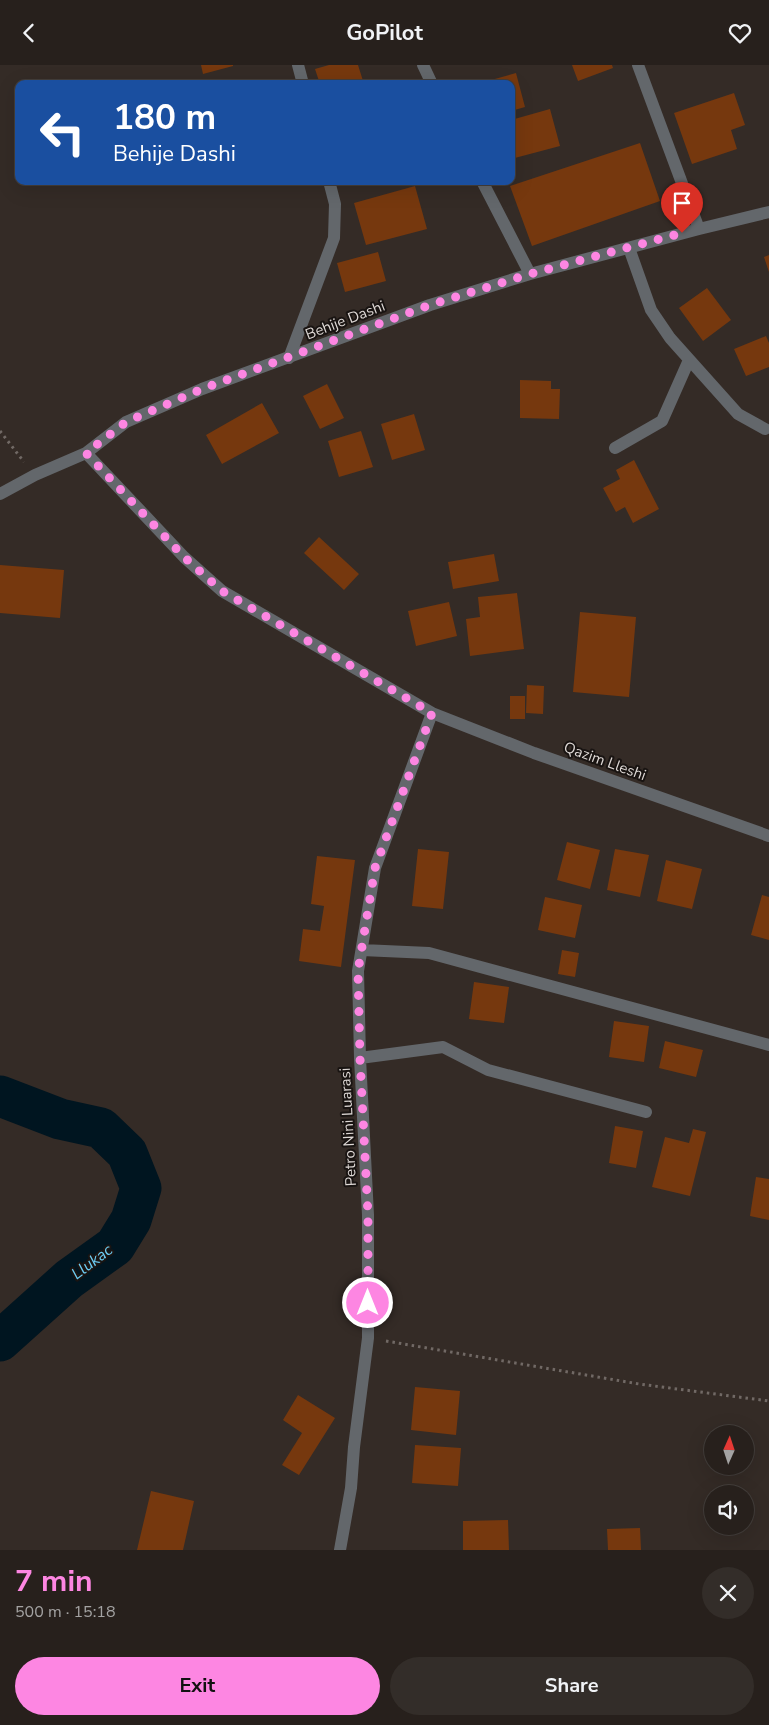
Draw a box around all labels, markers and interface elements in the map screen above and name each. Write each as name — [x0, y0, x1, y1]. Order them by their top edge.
text: GoPilot — [346, 18, 423, 48]
icon: back — [15, 19, 43, 47]
icon: heart — [726, 19, 754, 47]
text: 180 m — [113, 94, 216, 141]
icon: left — [30, 100, 95, 165]
text: Behije Dashi — [113, 139, 236, 169]
pin — [661, 182, 703, 233]
icon: arrive — [668, 189, 696, 217]
street label: Behije Dashi — [302, 296, 388, 344]
street label: Qazim Lleshi — [561, 737, 649, 785]
street label: Petro Nini Luarasi — [335, 1067, 361, 1187]
water label: Llukac — [67, 1239, 118, 1285]
position arrow — [341, 1276, 393, 1328]
north arrow — [704, 1425, 754, 1475]
map controls — [704, 1425, 754, 1535]
button: sound — [704, 1485, 754, 1535]
text: 7 min — [15, 1561, 93, 1602]
button: close — [702, 1567, 754, 1619]
text: 500 m · 15:18 — [15, 1601, 116, 1623]
button: Exit — [15, 1657, 380, 1715]
button: Share — [390, 1657, 754, 1715]

